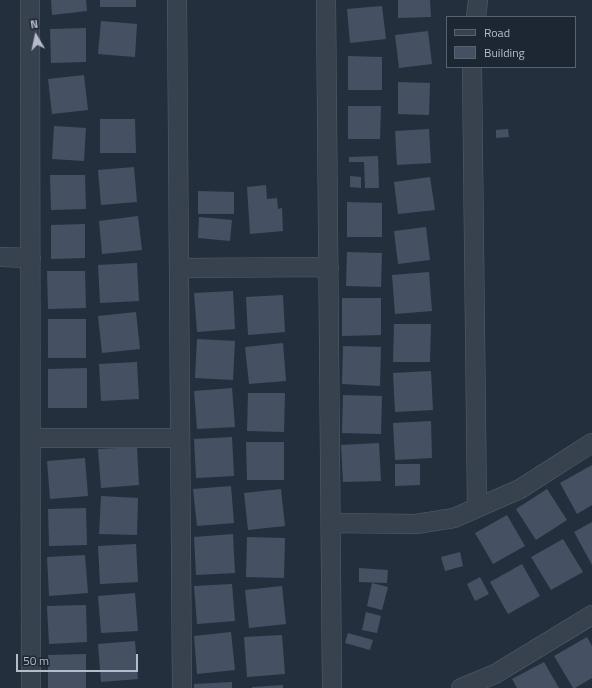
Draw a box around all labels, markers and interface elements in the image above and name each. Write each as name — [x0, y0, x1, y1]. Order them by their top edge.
north arrow — [16, 16, 56, 56]
text: N — [29, 16, 39, 33]
legend — [446, 16, 576, 68]
text: Road — [484, 23, 510, 42]
text: Building — [484, 43, 525, 62]
scale bar — [18, 646, 140, 672]
text: 50 m — [23, 651, 49, 670]

